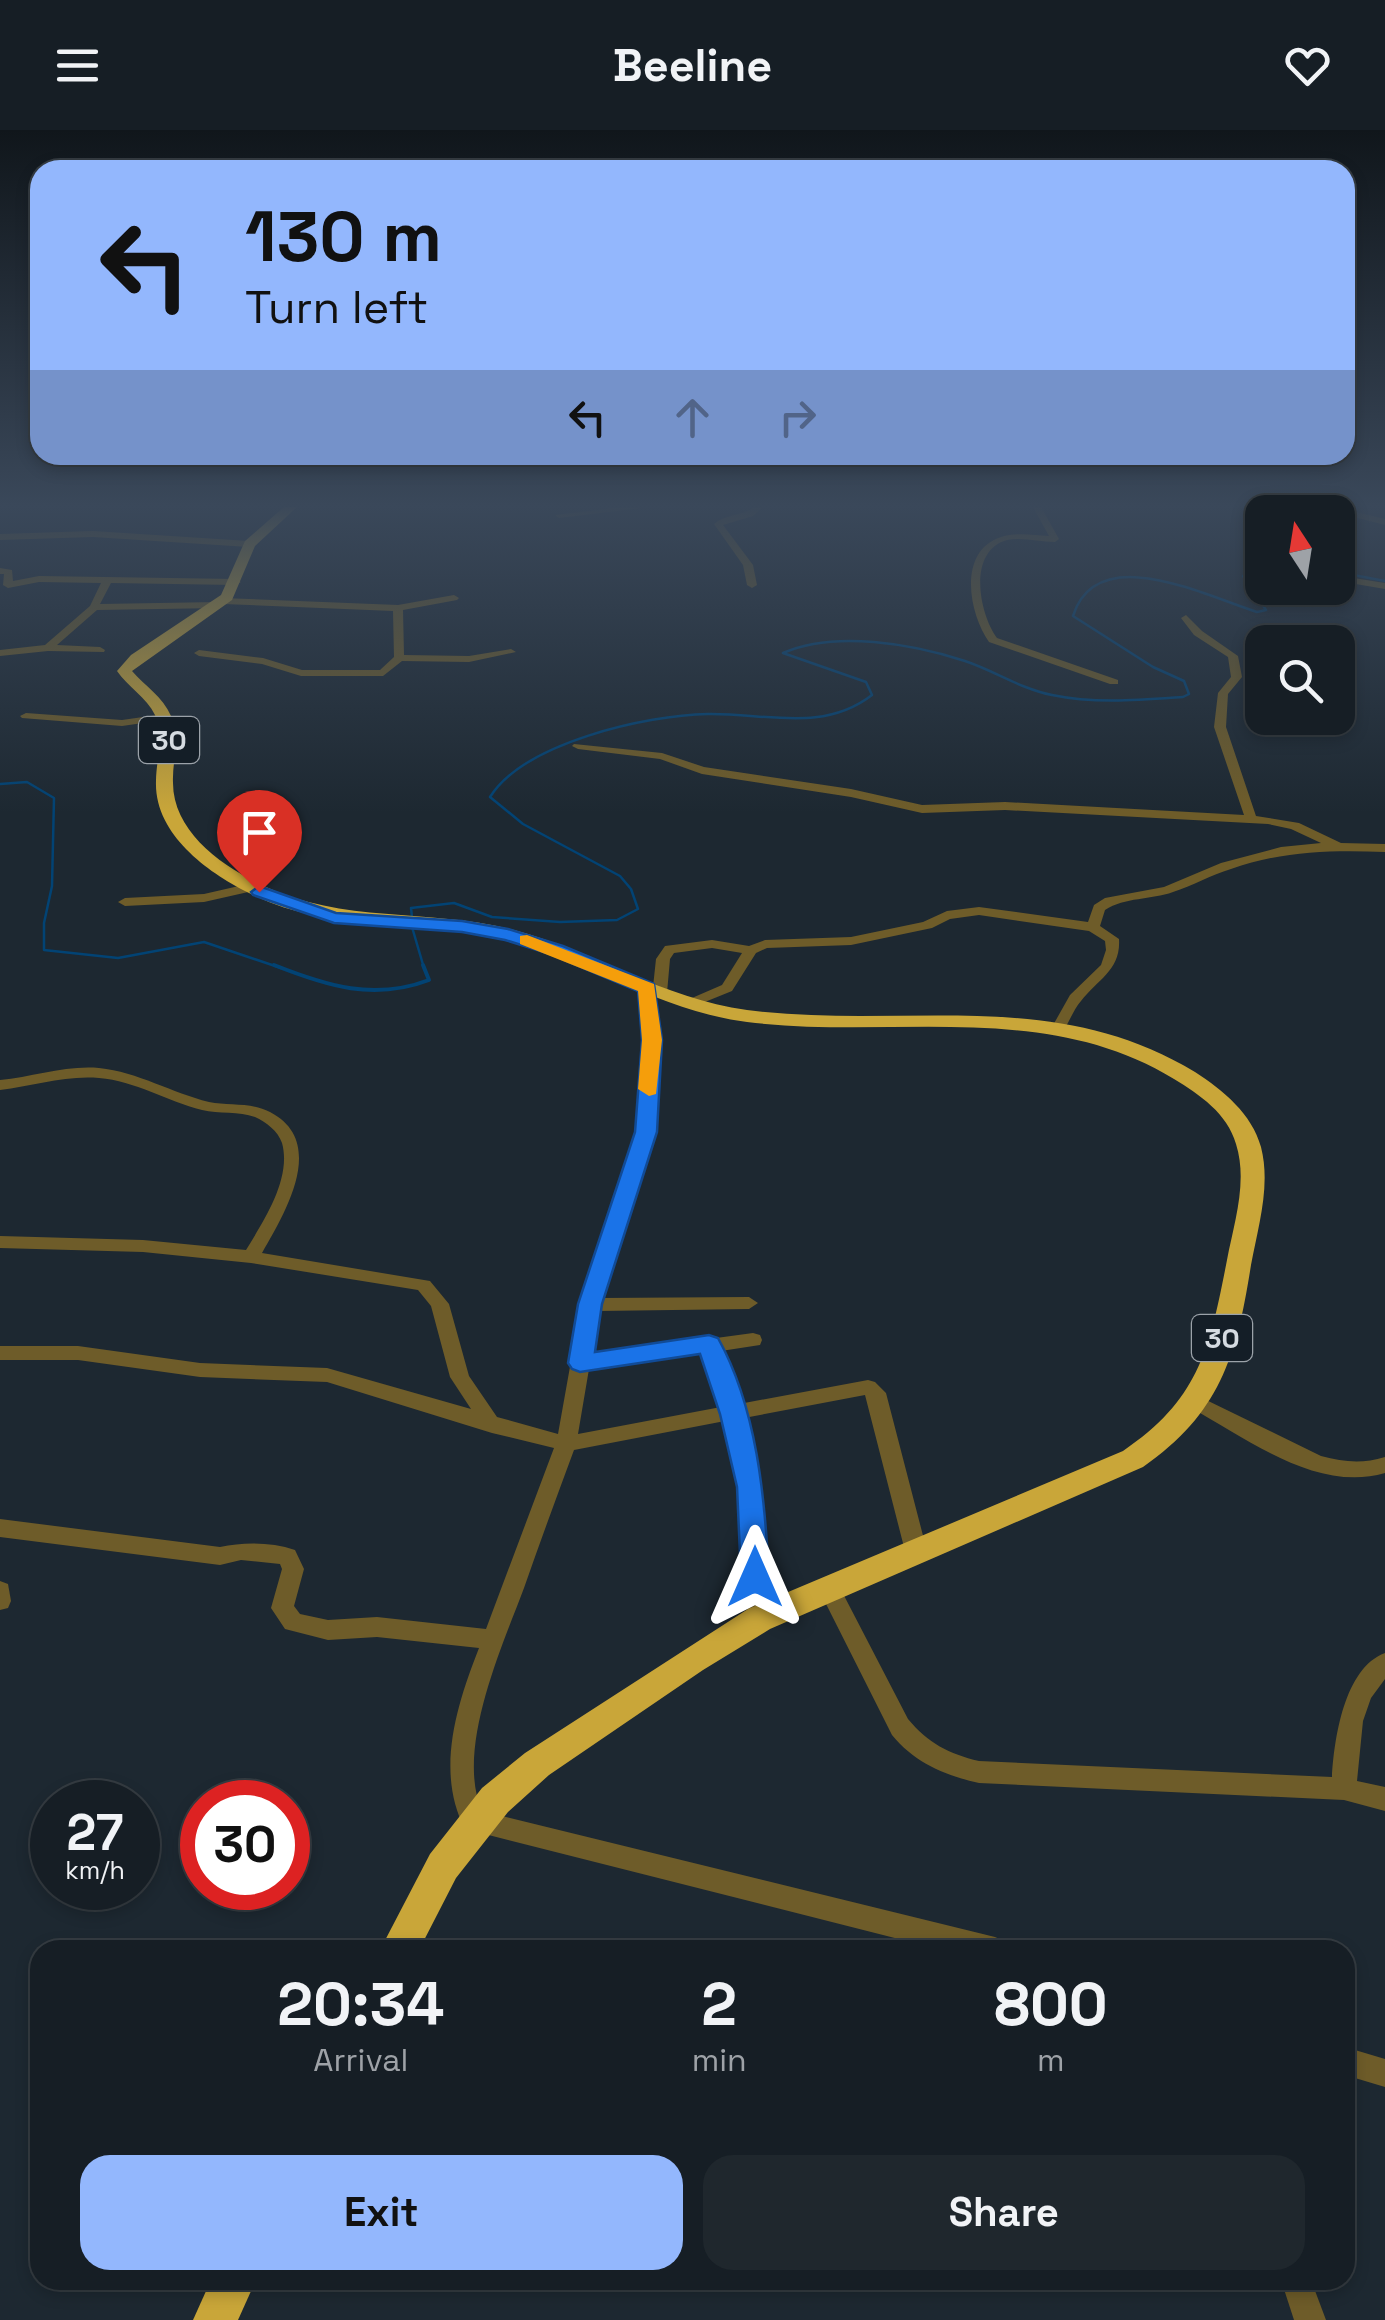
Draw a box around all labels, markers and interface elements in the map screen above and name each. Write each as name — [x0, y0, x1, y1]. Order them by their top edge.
text: Beeline — [613, 37, 772, 94]
icon: menu — [50, 38, 105, 93]
icon: heart — [1280, 38, 1335, 93]
text: 130 m — [245, 192, 442, 281]
icon: left — [80, 200, 210, 330]
text: Turn left — [245, 279, 428, 336]
icon: left — [560, 390, 615, 445]
icon: ahead — [665, 390, 720, 445]
icon: right — [770, 390, 825, 445]
north arrow — [1245, 495, 1355, 605]
map controls — [1245, 495, 1355, 735]
button: search — [1245, 625, 1355, 735]
road number: 30 — [139, 717, 199, 763]
pin — [217, 790, 302, 893]
icon: arrive — [232, 805, 287, 860]
road number: 30 — [1192, 1315, 1252, 1361]
position arrow — [703, 1525, 807, 1629]
speed limit sign: 30 — [180, 1780, 310, 1910]
text: 27 — [67, 1801, 123, 1865]
text: km/h — [65, 1854, 125, 1886]
text: 20:34 — [277, 1966, 444, 2043]
text: 2 — [701, 1966, 737, 2043]
text: 800 — [994, 1966, 1108, 2043]
text: Arrival — [313, 2040, 408, 2080]
text: min — [692, 2040, 747, 2080]
text: m — [1037, 2040, 1065, 2080]
button: Exit — [80, 2155, 683, 2270]
button: Share — [703, 2155, 1305, 2270]

